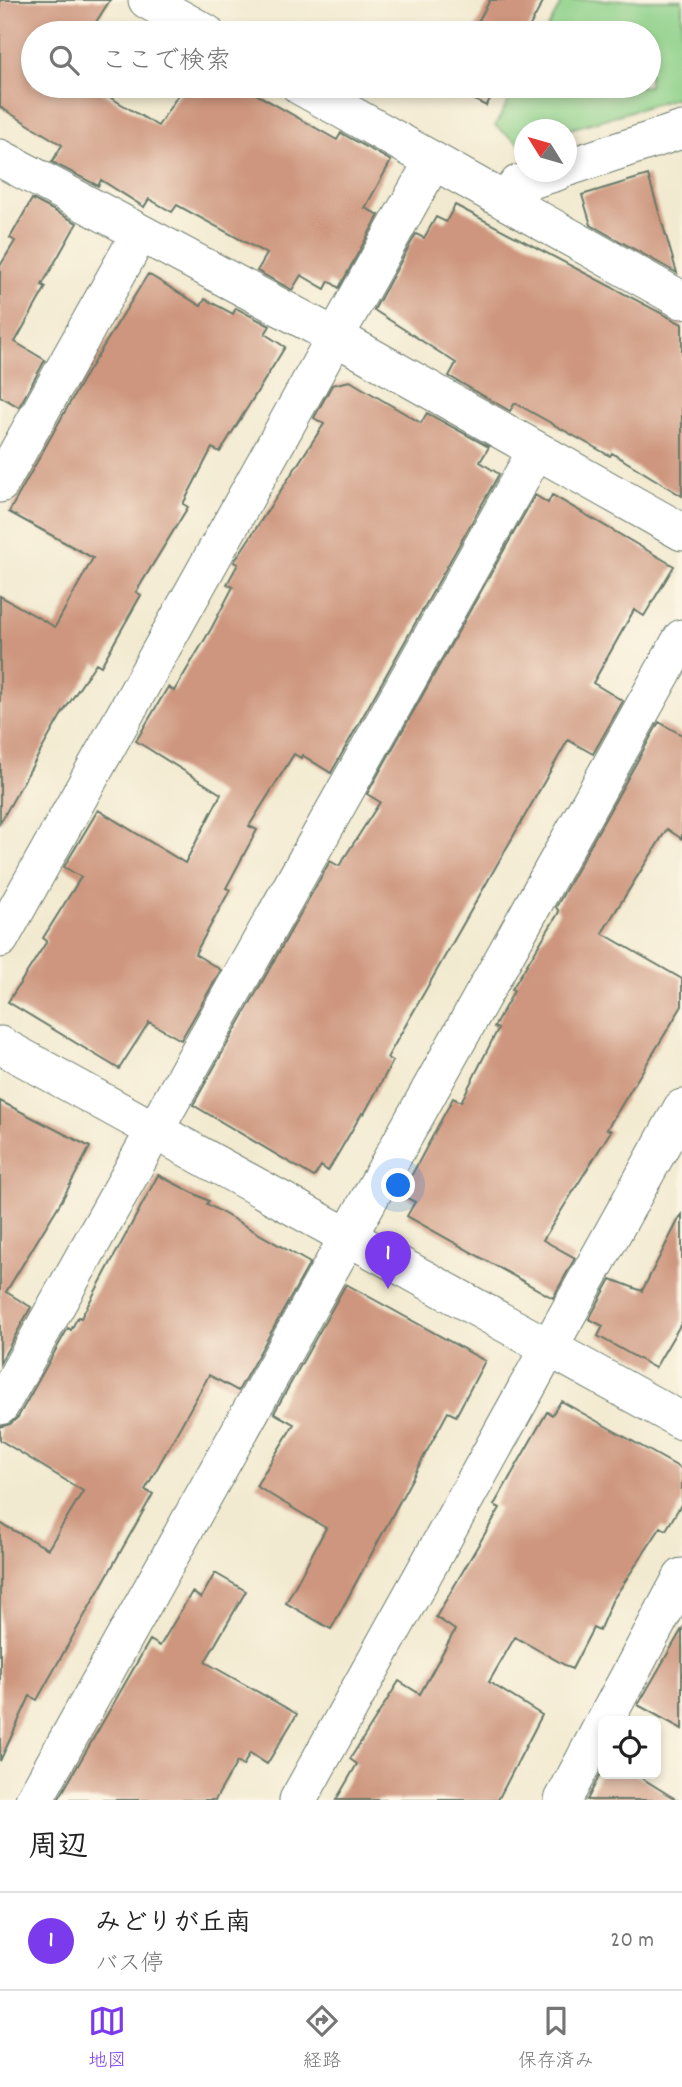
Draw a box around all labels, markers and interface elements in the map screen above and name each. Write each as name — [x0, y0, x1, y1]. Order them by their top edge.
search box — [21, 21, 661, 98]
icon: search — [45, 41, 83, 79]
text: ここで検索 — [101, 44, 231, 81]
north arrow — [514, 119, 577, 182]
your location — [381, 1168, 415, 1202]
pin: 1 — [365, 1231, 411, 1289]
map controls — [598, 1716, 661, 1779]
button: locate — [598, 1716, 661, 1779]
text: 周辺 — [28, 1828, 88, 1871]
text: みどりが丘南 — [95, 1906, 251, 1943]
text: 1 — [48, 1925, 54, 1958]
text: 20 m — [610, 1925, 654, 1958]
text: バス停 — [95, 1949, 164, 1982]
tab: 地図 — [88, 2002, 126, 2076]
tab: 経路 — [303, 2002, 341, 2076]
tab: 保存済み — [518, 2002, 594, 2076]

